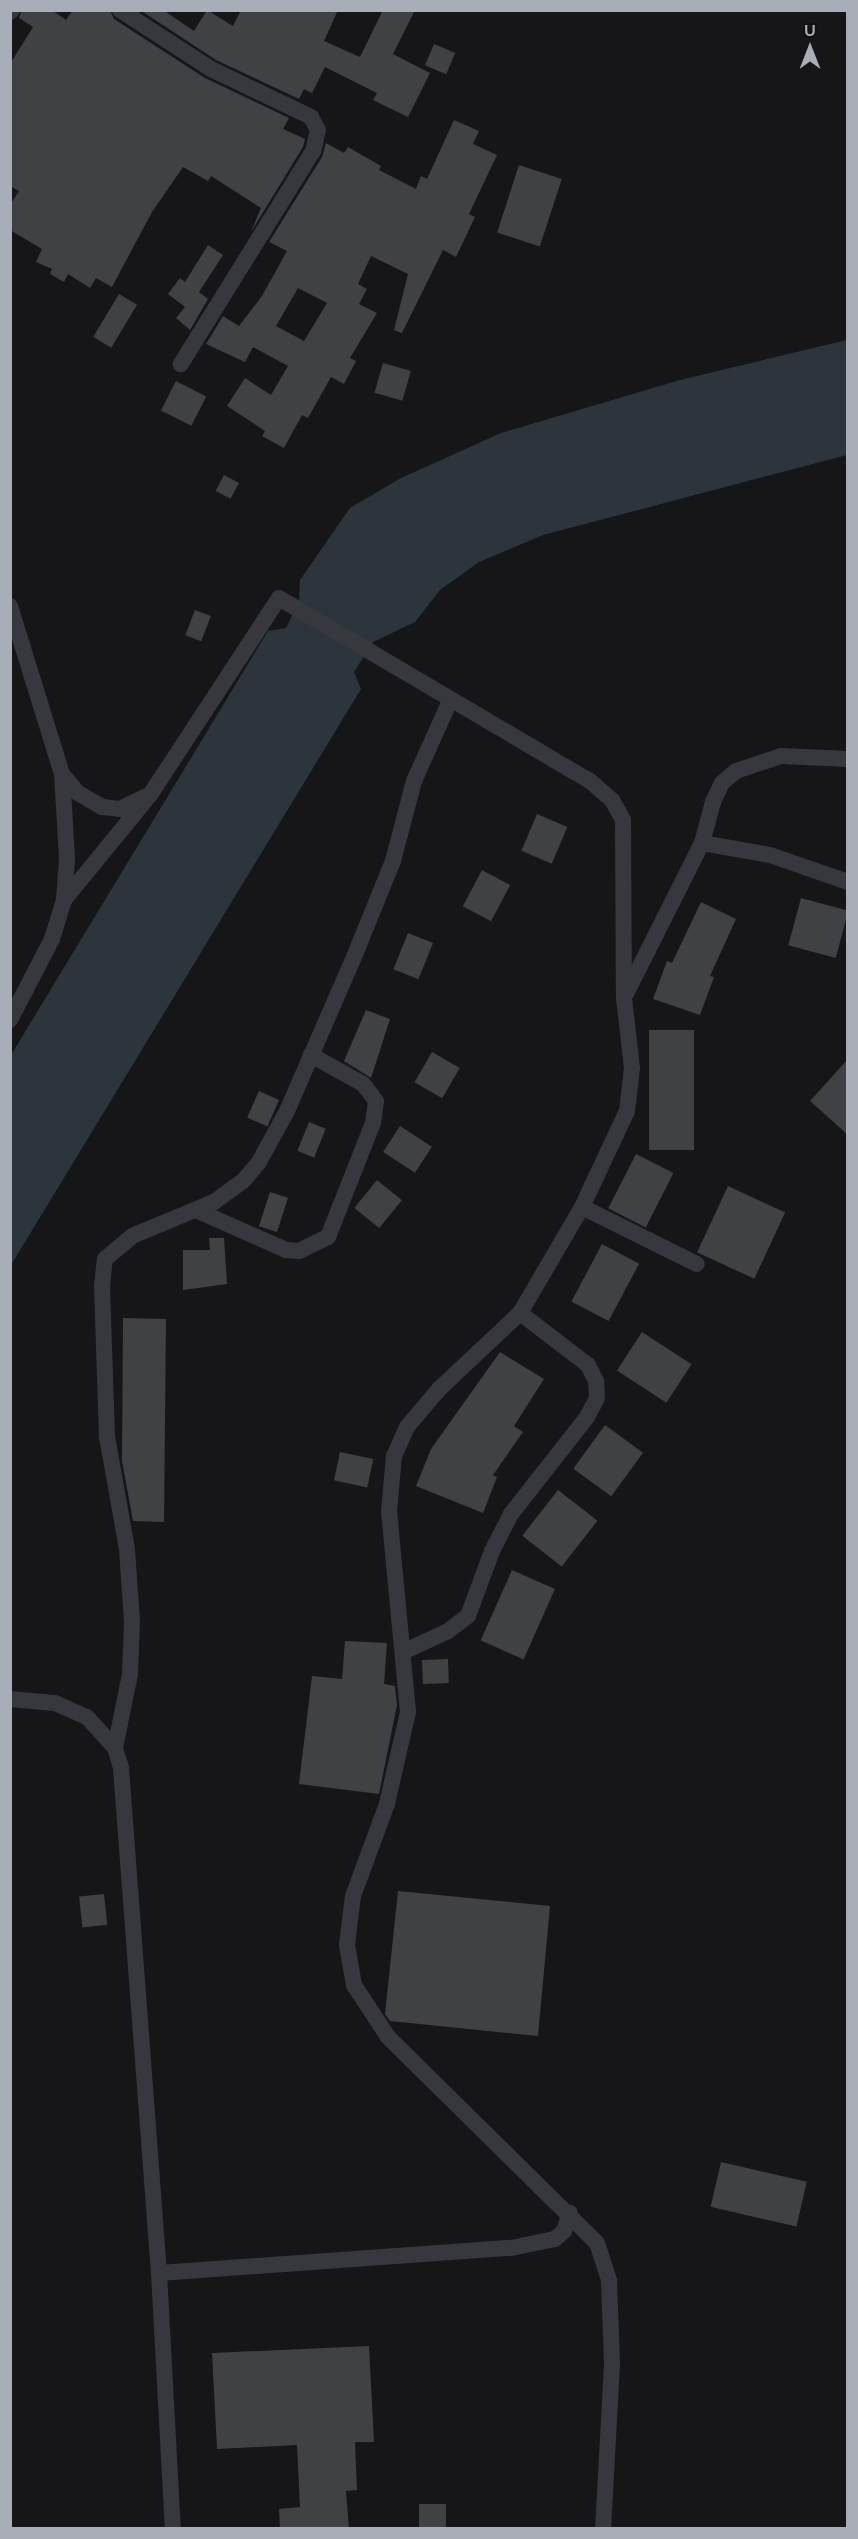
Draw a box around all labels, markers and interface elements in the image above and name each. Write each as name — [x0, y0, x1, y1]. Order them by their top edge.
north arrow — [780, 18, 840, 78]
text: U — [804, 20, 816, 39]

